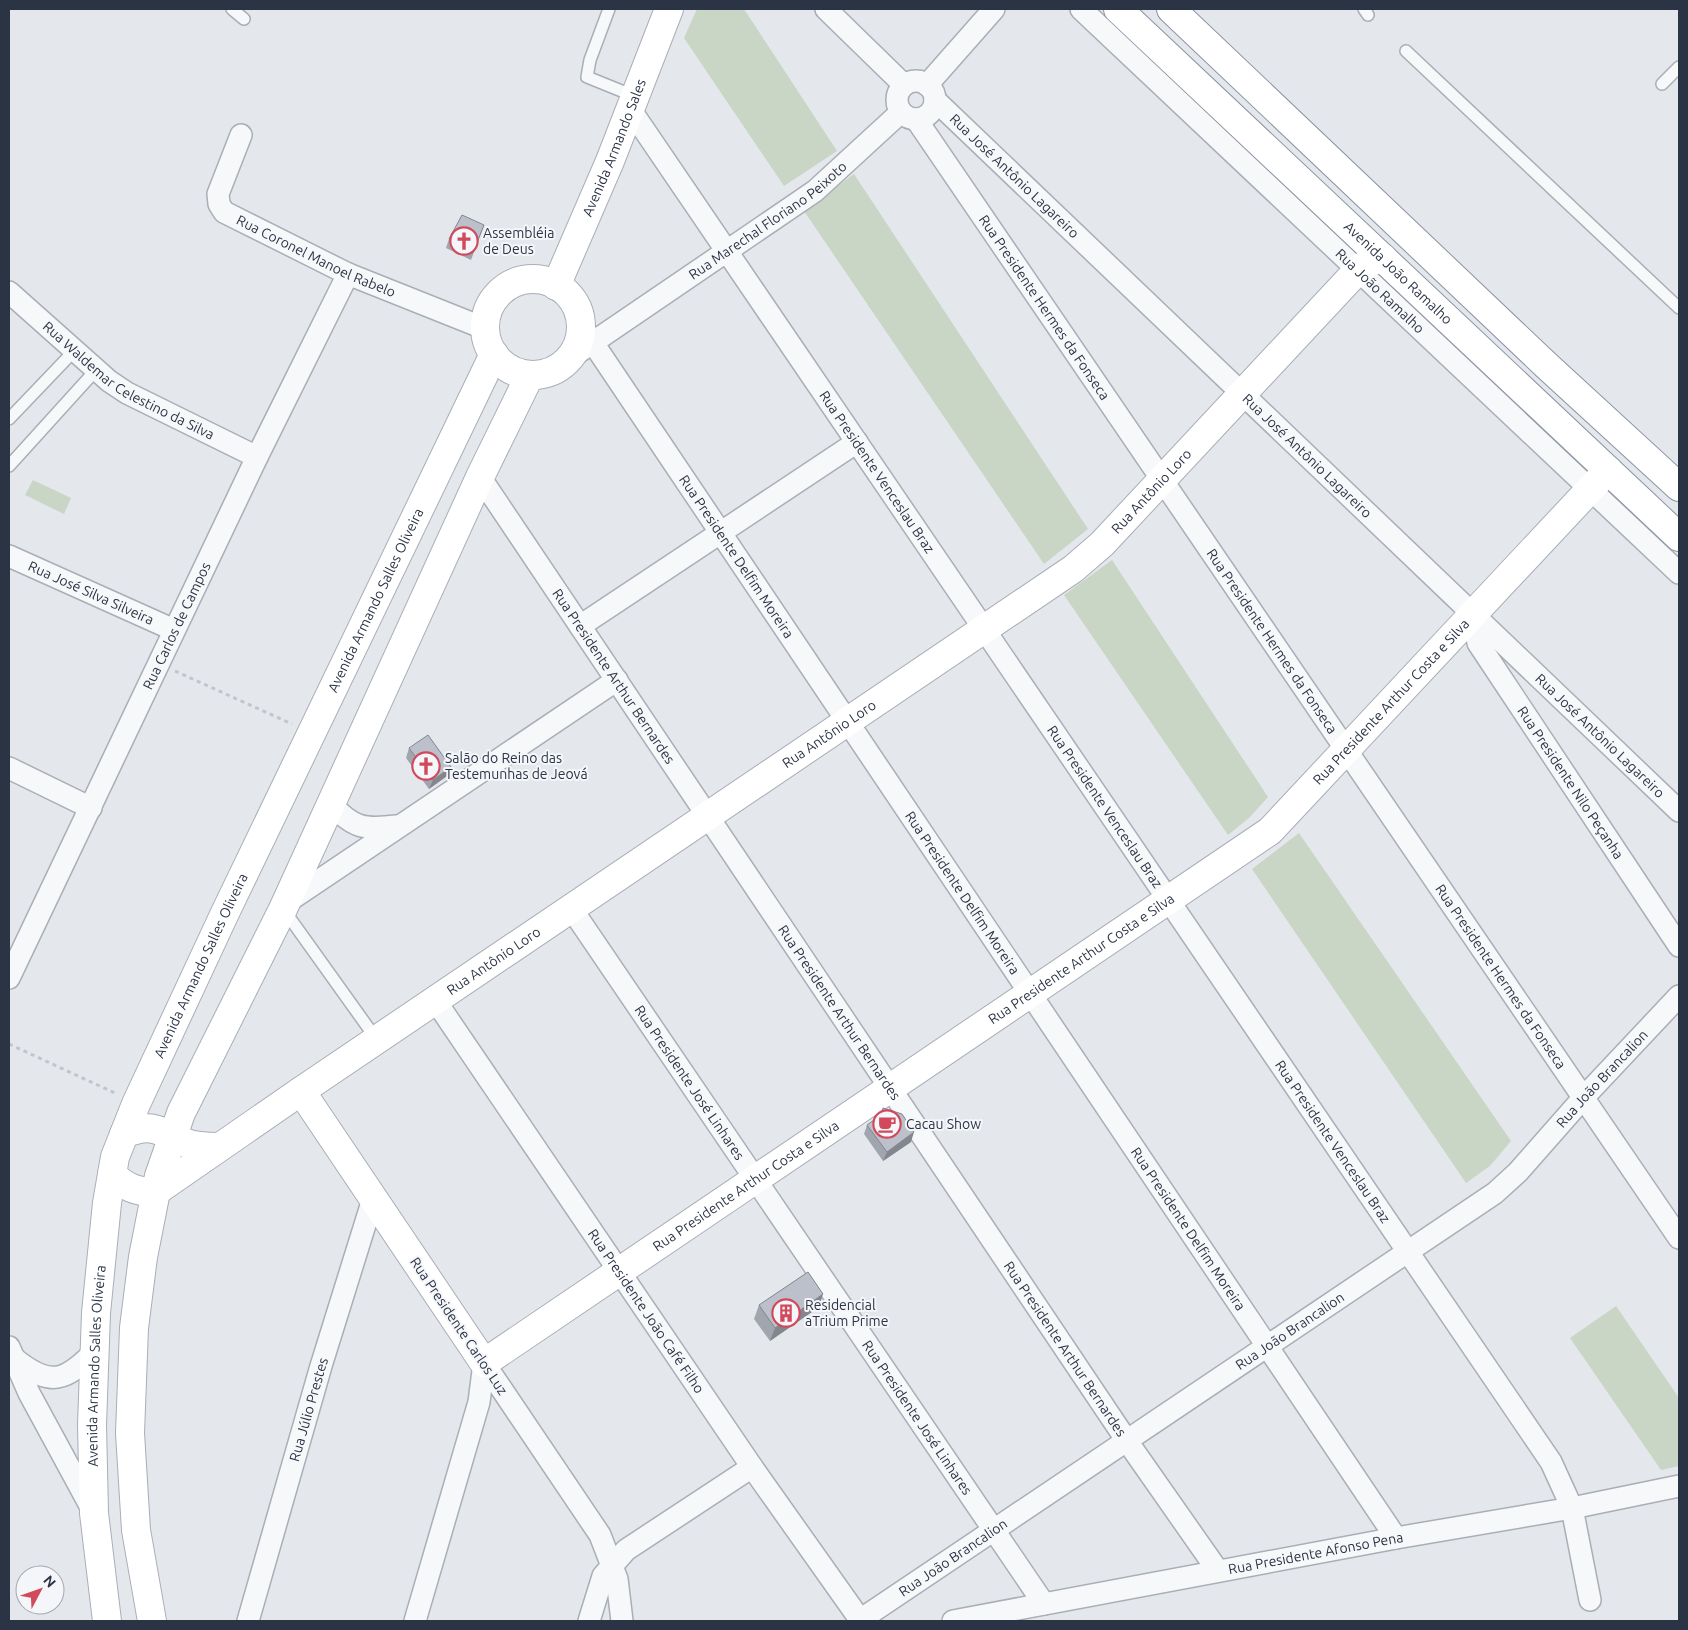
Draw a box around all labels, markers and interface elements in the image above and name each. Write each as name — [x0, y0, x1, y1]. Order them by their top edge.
street label: Avenida Armando Sales — [579, 77, 649, 219]
street label: Rua José Antônio Lagareiro — [947, 111, 1082, 241]
street label: Rua Marechal Floriano Peixoto — [686, 158, 850, 283]
street label: Rua Coronel Manoel Rabelo — [234, 212, 398, 300]
street label: Rua Presidente Hermes da Fonseca — [976, 212, 1113, 403]
street label: Avenida João Ramalho — [1341, 218, 1456, 327]
place label: Assembléia de Deus — [483, 225, 554, 257]
church icon: Assembléia de Deus — [449, 226, 479, 256]
street label: Rua João Ramalho — [1332, 245, 1428, 337]
street label: Rua Waldemar Celestino da Silva — [40, 318, 217, 443]
street label: Rua Presidente Venceslau Braz — [816, 388, 938, 556]
street label: Rua José Antônio Lagareiro — [1239, 390, 1375, 521]
street label: Rua Antônio Loro — [1108, 446, 1195, 537]
street label: Rua Presidente Delfim Moreira — [676, 472, 797, 641]
street label: Avenida Armando Salles Oliveira — [324, 506, 427, 695]
street label: Rua Presidente Hermes da Fonseca — [1203, 546, 1341, 737]
street label: Rua José Silva Silveira — [26, 558, 156, 628]
street label: Rua Carlos de Campos — [140, 560, 214, 692]
street label: Rua Presidente Arthur Bernardes — [549, 586, 678, 767]
street label: Rua Presidente Arthur Costa e Silva — [1310, 616, 1472, 788]
street label: Rua José Antônio Lagareiro — [1532, 670, 1668, 801]
street label: Rua Antônio Loro — [779, 697, 879, 771]
street label: Rua Presidente Nilo Peçanha — [1514, 703, 1627, 862]
street label: Rua Presidente Venceslau Braz — [1044, 723, 1166, 891]
place label: Salão do Reino das Testemunhas de Jeová — [445, 750, 588, 782]
church icon: Salão do Reino das Testemunhas de Jeová — [411, 751, 441, 781]
street label: Rua Presidente Delfim Moreira — [902, 808, 1023, 977]
street label: Avenida Armando Salles Oliveira — [151, 871, 251, 1060]
street label: Rua Presidente Hermes da Fonseca — [1432, 881, 1569, 1072]
street label: Rua Presidente Arthur Costa e Silva — [985, 890, 1177, 1027]
street label: Rua Presidente Arthur Bernardes — [775, 922, 904, 1103]
street label: Rua Antônio Loro — [444, 923, 543, 998]
street label: Rua Presidente José Linhares — [631, 1002, 748, 1163]
street label: Rua João Brancalion — [1553, 1026, 1651, 1131]
street label: Rua Presidente Venceslau Braz — [1272, 1057, 1394, 1226]
cafe icon: Cacau Show — [872, 1109, 902, 1139]
place label: Cacau Show — [906, 1116, 981, 1132]
street label: Rua Presidente Arthur Costa e Silva — [650, 1117, 842, 1254]
street label: Rua Presidente Delfim Moreira — [1128, 1144, 1249, 1314]
street label: Rua Presidente João Café Filho — [585, 1226, 708, 1396]
street label: Rua Presidente Carlos Luz — [407, 1254, 511, 1398]
street label: Rua Presidente Arthur Bernardes — [1001, 1258, 1130, 1439]
street label: Avenida Armando Salles Oliveira — [84, 1264, 109, 1467]
street label: Rua João Brancalion — [1233, 1289, 1347, 1373]
place label: Residencial aTrium Prime — [805, 1297, 888, 1329]
building icon: Residencial aTrium Prime — [771, 1298, 801, 1328]
street label: Rua Presidente José Linhares — [859, 1337, 975, 1498]
street label: Rua Júlio Prestes — [286, 1356, 331, 1463]
street label: Rua João Brancalion — [896, 1515, 1010, 1600]
street label: Rua Presidente Afonso Pena — [1227, 1529, 1404, 1577]
north arrow — [15, 1565, 65, 1615]
text: N — [40, 1572, 59, 1591]

